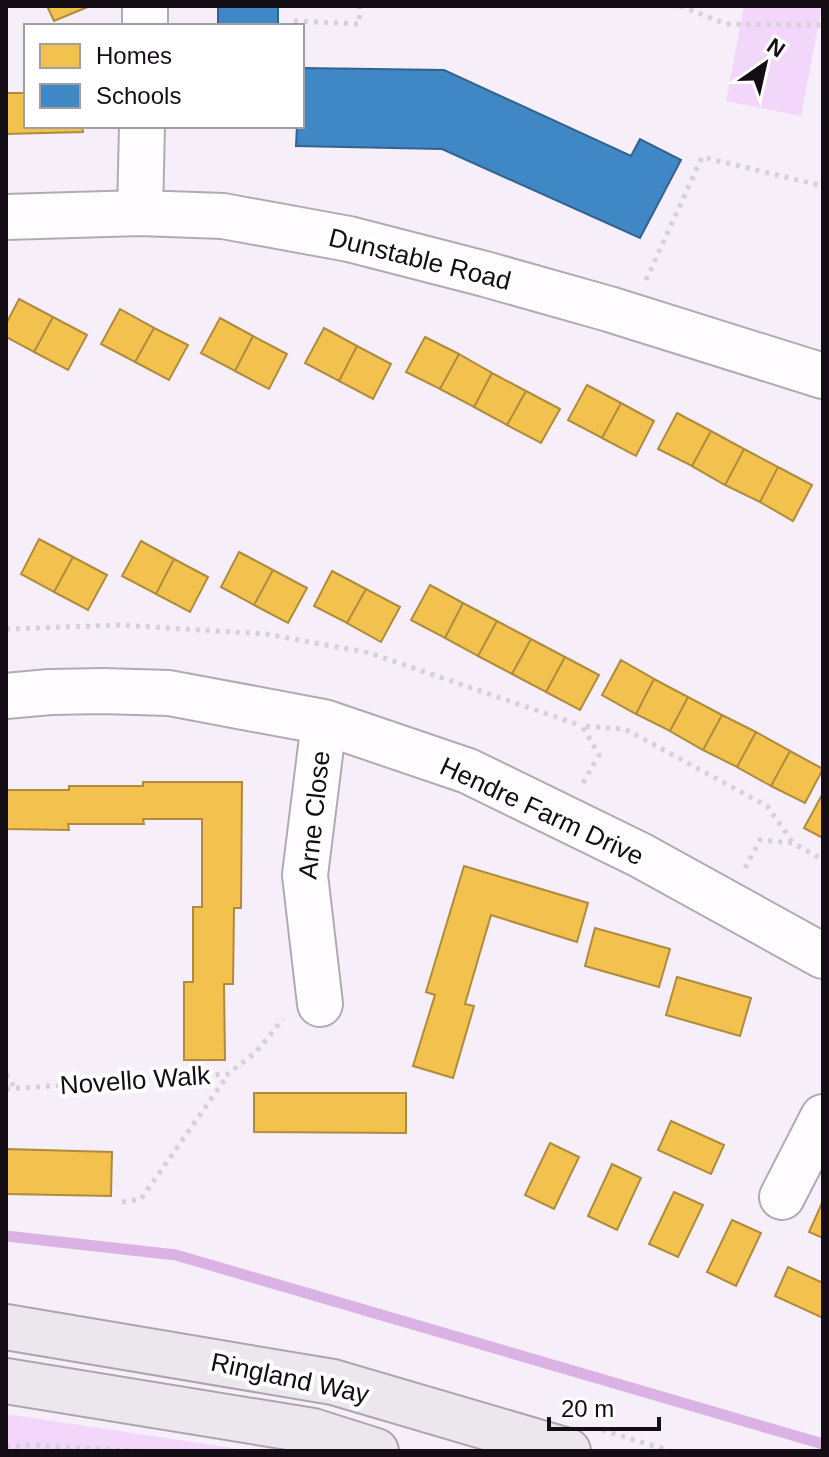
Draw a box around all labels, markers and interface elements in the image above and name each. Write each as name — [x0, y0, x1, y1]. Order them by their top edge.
legend — [24, 24, 304, 128]
north arrow — [725, 24, 805, 104]
text: N — [762, 33, 789, 63]
text: Homes — [96, 42, 172, 69]
text: Schools — [96, 82, 181, 109]
street label: Dunstable Road — [326, 222, 514, 296]
street label: Arne Close — [292, 749, 336, 881]
street label: Hendre Farm Drive — [435, 751, 649, 871]
street label: Novello Walk — [59, 1060, 212, 1100]
street label: Ringland Way — [208, 1347, 372, 1409]
scale bar — [549, 1381, 659, 1431]
text: 20 m — [561, 1395, 614, 1422]

